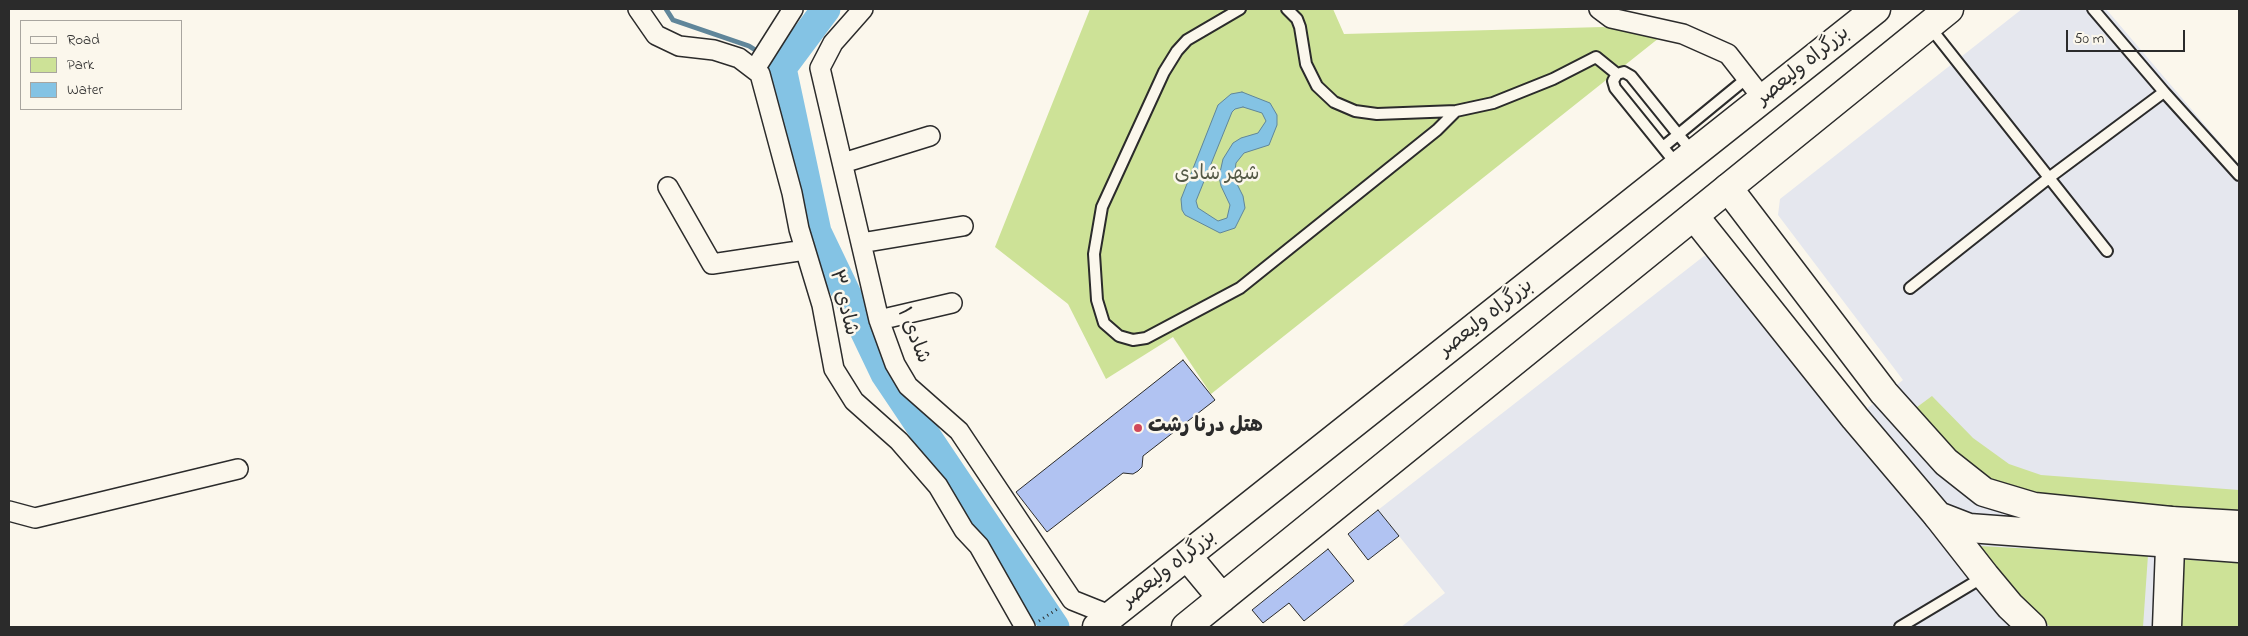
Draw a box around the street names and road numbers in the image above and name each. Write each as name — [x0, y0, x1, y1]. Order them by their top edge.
street label: بزرگراه ولیعصر — [1753, 22, 1855, 112]
street label: شادی ۳ — [822, 268, 862, 338]
street label: بزرگراه ولیعصر — [1435, 275, 1539, 363]
street label: شادی ۱ — [890, 305, 934, 367]
street label: بزرگراه ولیعصر — [1118, 526, 1222, 614]

